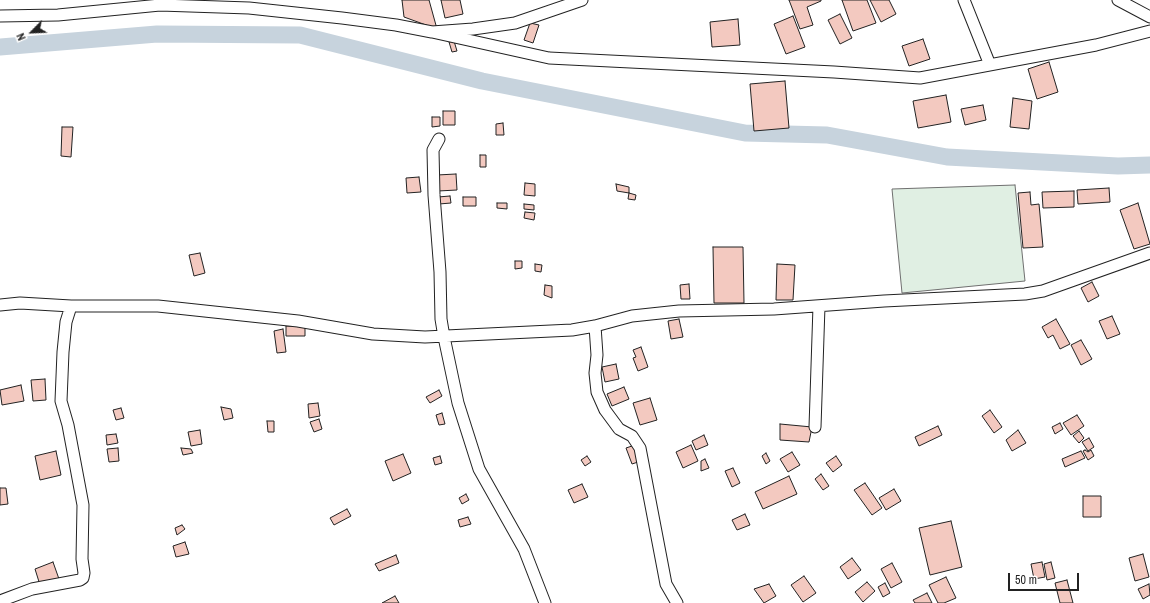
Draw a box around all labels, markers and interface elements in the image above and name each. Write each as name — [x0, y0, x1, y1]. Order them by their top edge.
north arrow — [12, 12, 52, 52]
text: N — [13, 31, 29, 43]
scale bar — [1010, 565, 1081, 591]
text: 50 m — [1015, 572, 1037, 588]

